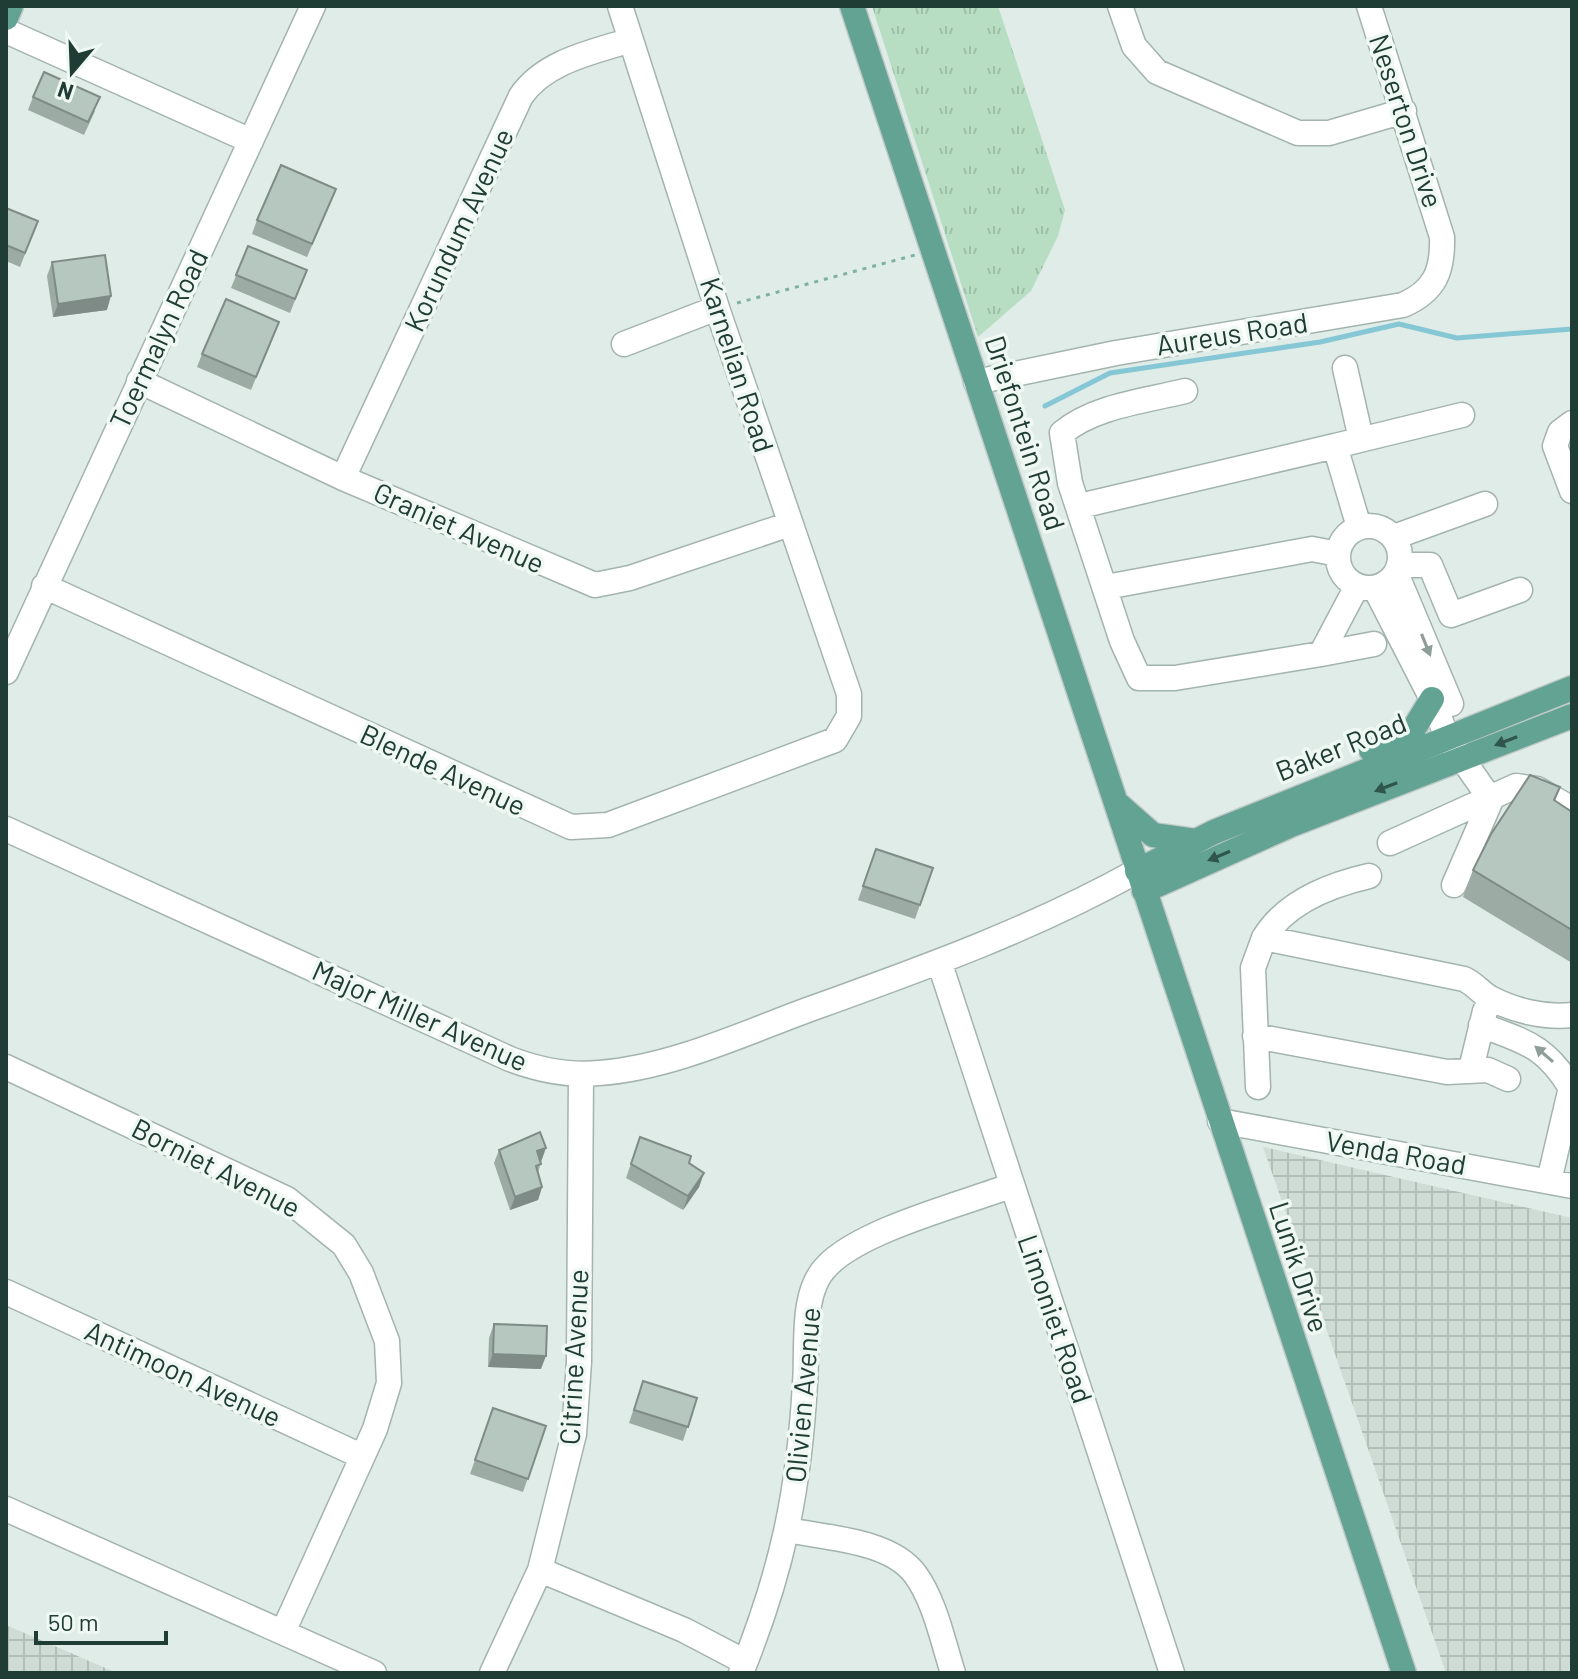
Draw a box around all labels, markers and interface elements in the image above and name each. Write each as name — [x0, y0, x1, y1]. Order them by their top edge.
street label: Neserton Drive — [1363, 30, 1451, 212]
north arrow — [32, 32, 112, 112]
text: N — [54, 77, 76, 107]
street label: Korundum Avenue — [396, 123, 520, 336]
street label: Toermalyn Road — [102, 244, 214, 434]
street label: Karnelian Road — [694, 273, 782, 456]
street label: Aureus Road — [1154, 304, 1310, 362]
street label: Driefontein Road — [978, 331, 1073, 534]
street label: Graniet Avenue — [369, 474, 550, 580]
one-way arrow — [1420, 633, 1433, 657]
street label: Baker Road — [1270, 704, 1411, 788]
street label: Blende Avenue — [355, 716, 532, 822]
one-way arrow — [1494, 735, 1518, 748]
one-way arrow — [1374, 781, 1398, 794]
one-way arrow — [1207, 849, 1231, 862]
street label: Major Miller Avenue — [308, 952, 533, 1078]
one-way arrow — [1534, 1045, 1554, 1063]
street label: Borniet Avenue — [126, 1110, 306, 1224]
street label: Venda Road — [1323, 1123, 1469, 1181]
street label: Lunik Drive — [1263, 1197, 1337, 1336]
street label: Limoniet Road — [1011, 1230, 1101, 1407]
street label: Citrine Avenue — [551, 1268, 595, 1446]
street label: Olivien Avenue — [777, 1306, 827, 1484]
street label: Antimoon Avenue — [80, 1313, 287, 1433]
scale bar — [36, 1595, 166, 1645]
text: 50 m — [48, 1607, 99, 1636]

